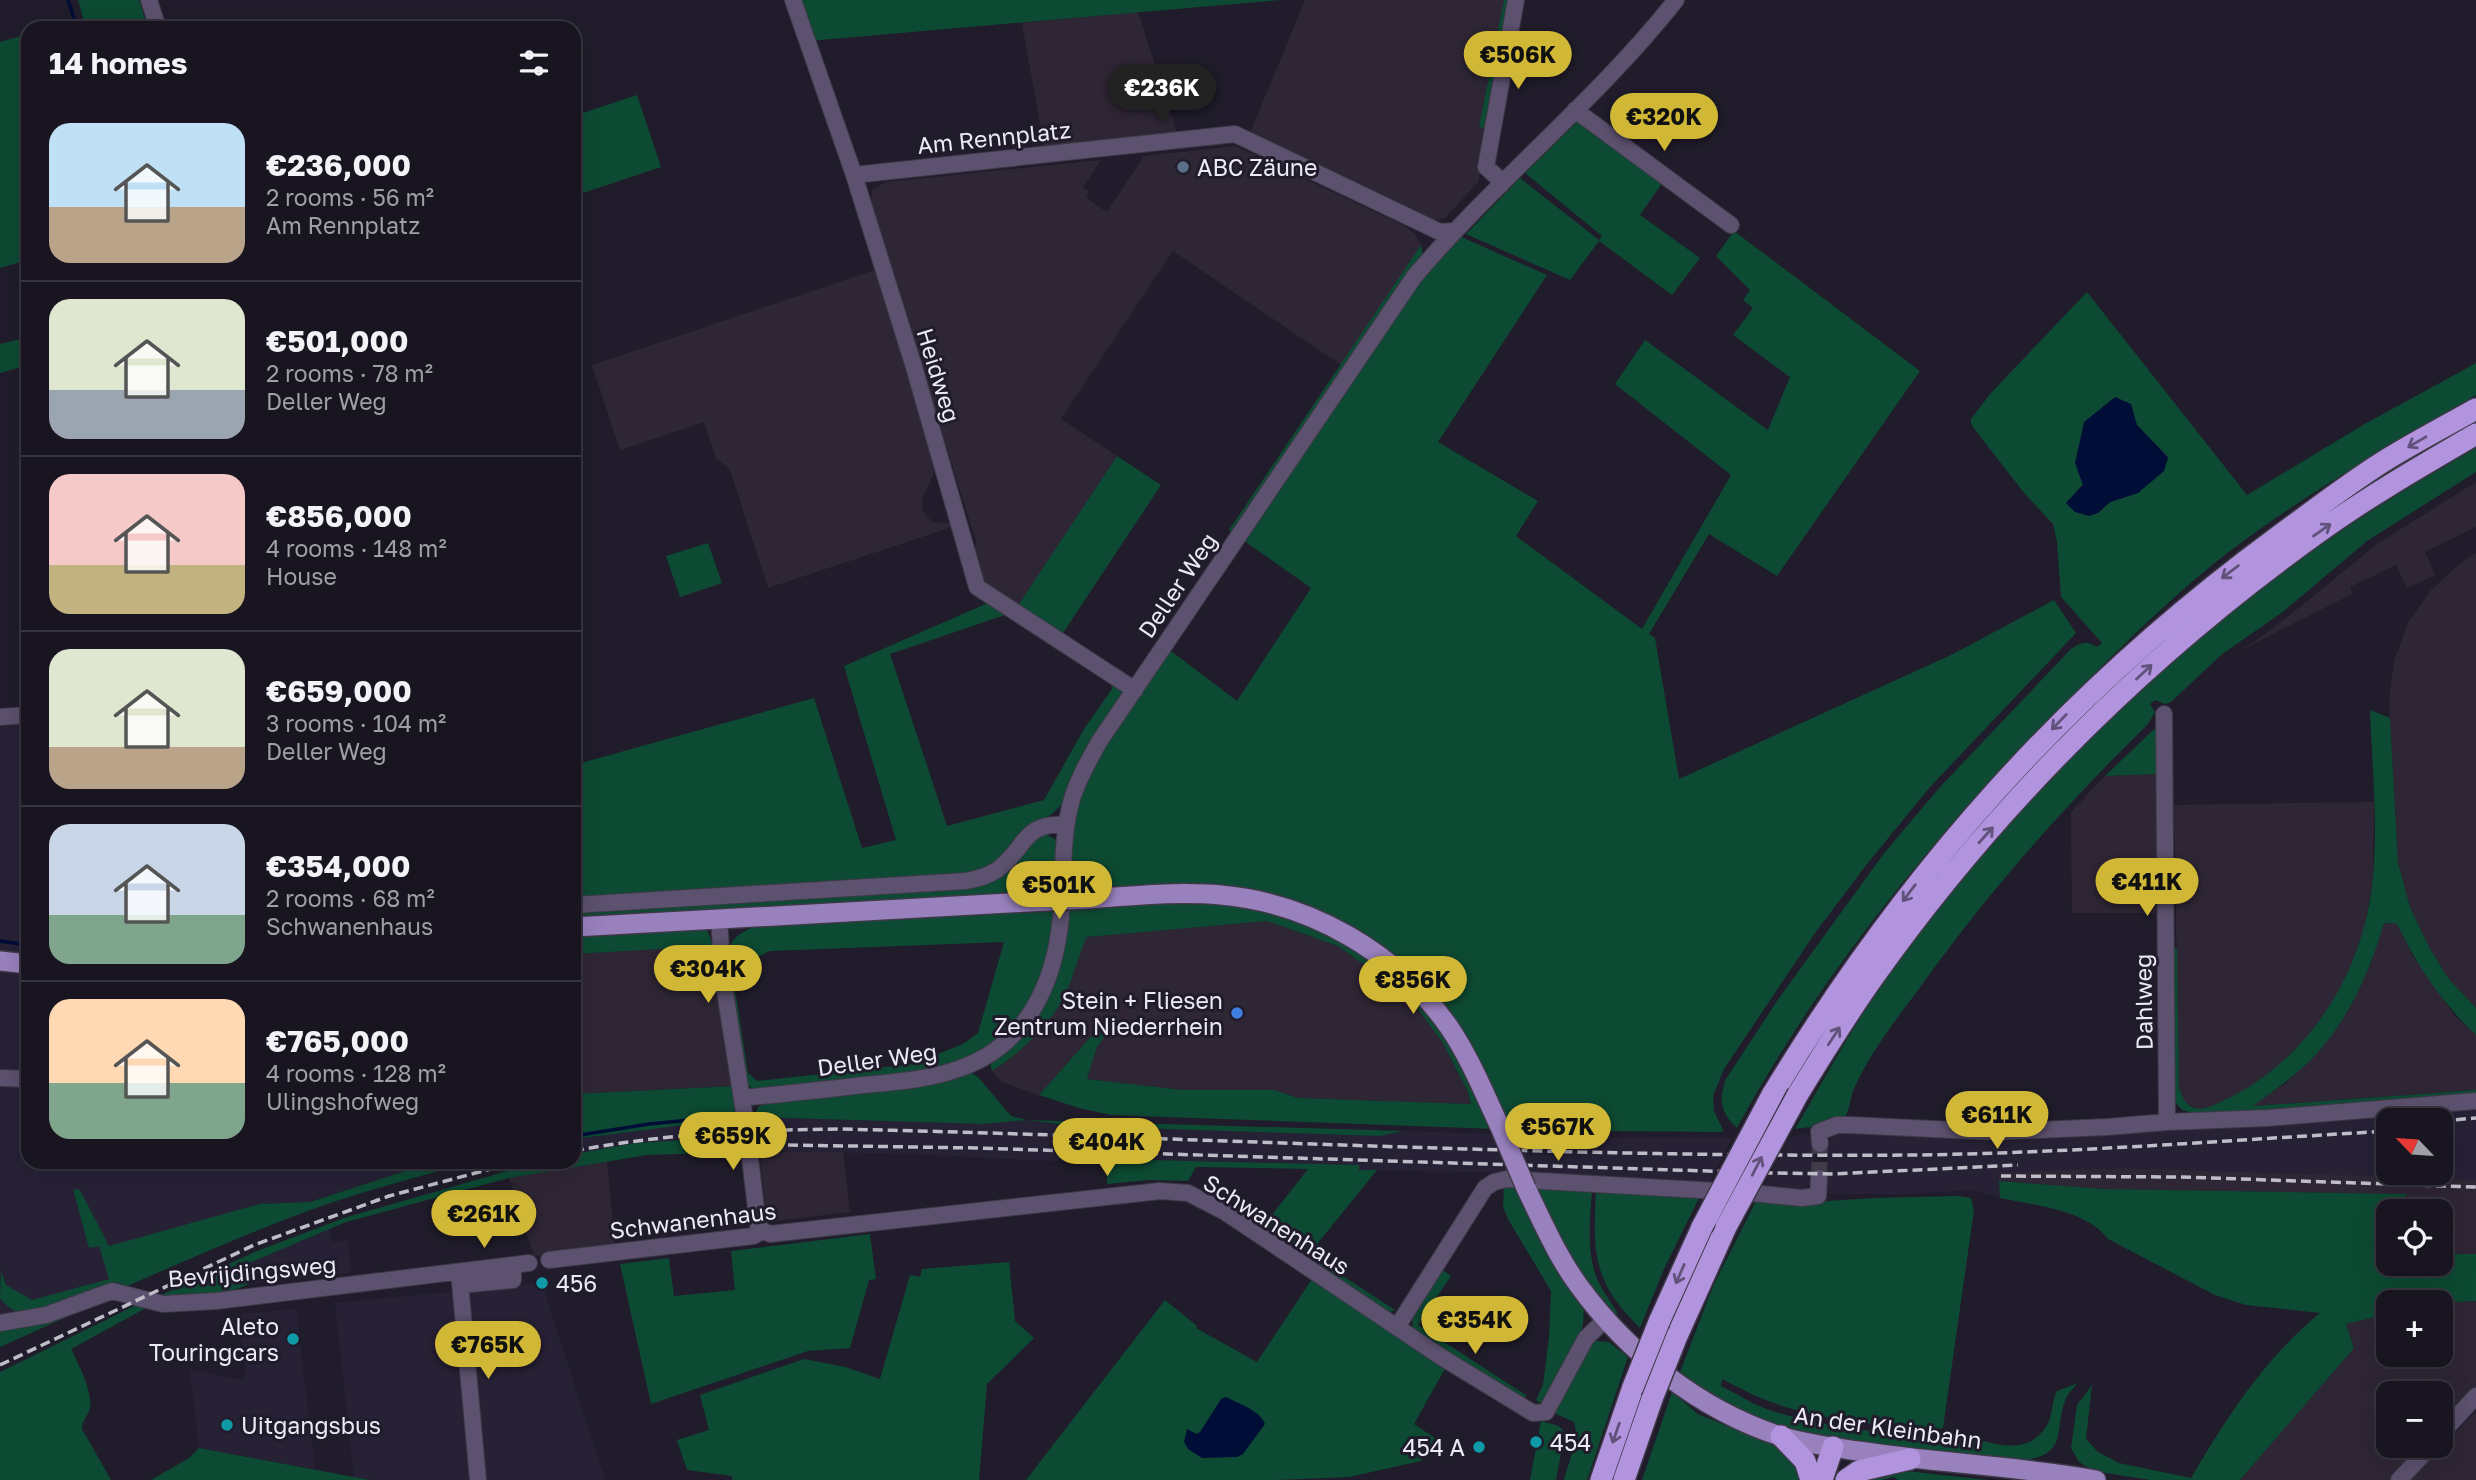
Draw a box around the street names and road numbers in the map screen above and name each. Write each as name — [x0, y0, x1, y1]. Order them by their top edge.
street label: Am Rennplatz — [916, 115, 1072, 159]
street label: Heidweg — [911, 325, 967, 425]
street label: Deller Weg — [1132, 527, 1222, 643]
street label: Dahlweg — [2128, 954, 2158, 1050]
street label: Deller Weg — [815, 1037, 939, 1081]
street label: Schwanenhaus — [1199, 1168, 1355, 1280]
street label: Schwanenhaus — [608, 1196, 778, 1244]
street label: Bevrijdingsweg — [167, 1250, 337, 1292]
street label: An der Kleinbahn — [1792, 1400, 1984, 1454]

